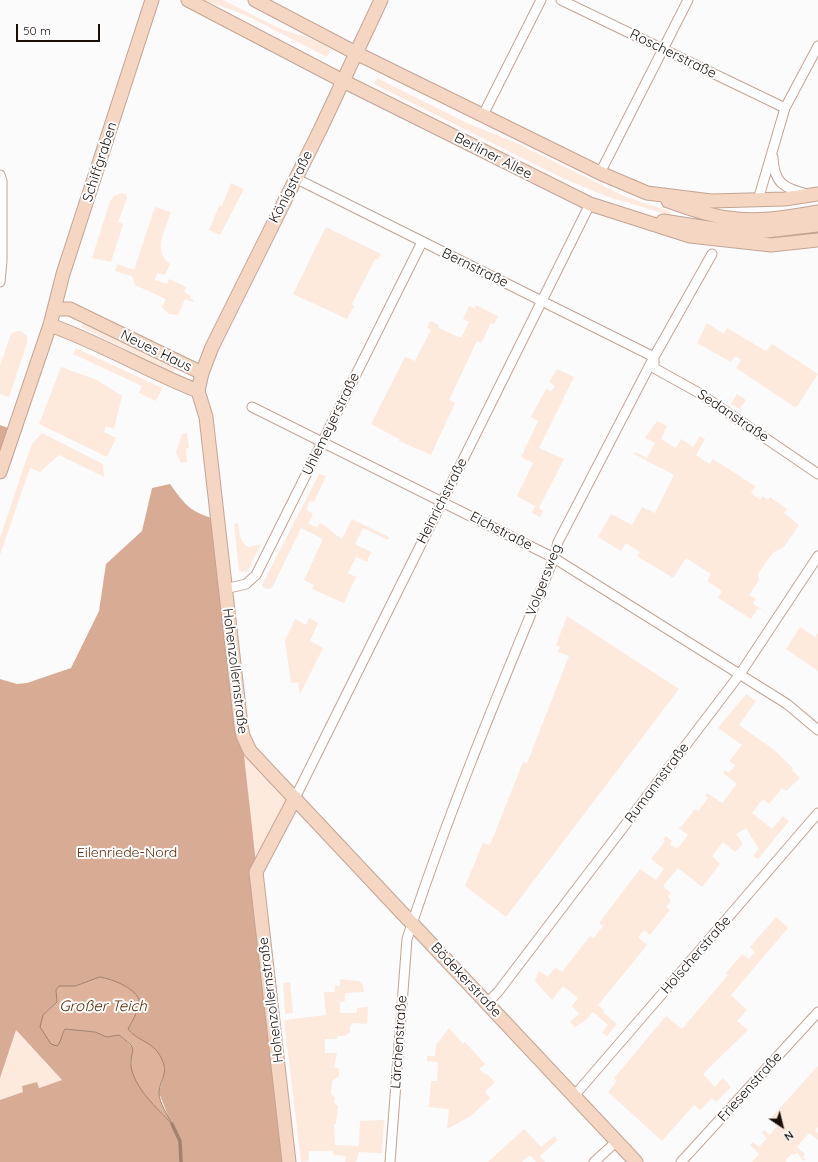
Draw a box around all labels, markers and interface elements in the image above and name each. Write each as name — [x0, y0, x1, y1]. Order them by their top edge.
scale bar — [18, 16, 102, 42]
text: 50 m — [23, 23, 51, 38]
street label: Roscherstraße — [627, 26, 719, 82]
street label: Schiffgraben — [79, 120, 121, 204]
street label: Berliner Allee — [451, 129, 535, 183]
street label: Königstraße — [266, 148, 316, 226]
street label: Bernstraße — [439, 245, 511, 291]
street label: Neues Haus — [118, 327, 194, 375]
street label: Uhlemeyerstraße — [299, 370, 363, 478]
street label: Sedanstraße — [694, 386, 772, 446]
street label: Heinrichstraße — [413, 455, 471, 547]
street label: Eichstraße — [467, 508, 535, 554]
street label: Volgersweg — [523, 542, 565, 618]
street label: Hohenzollernstraße — [219, 607, 251, 735]
street label: Rumannstraße — [621, 740, 693, 826]
park label: Eilenriede-Nord — [77, 845, 177, 861]
street label: Holscherstraße — [657, 912, 735, 998]
street label: Hohenzollernstraße — [255, 936, 287, 1064]
street label: Bödekerstraße — [427, 939, 505, 1021]
street label: Lärchenstraße — [387, 995, 411, 1089]
water label: Großer Teich — [59, 997, 147, 1015]
street label: Friesenstraße — [714, 1049, 786, 1125]
north arrow — [762, 1106, 802, 1146]
text: N — [782, 1128, 796, 1144]

